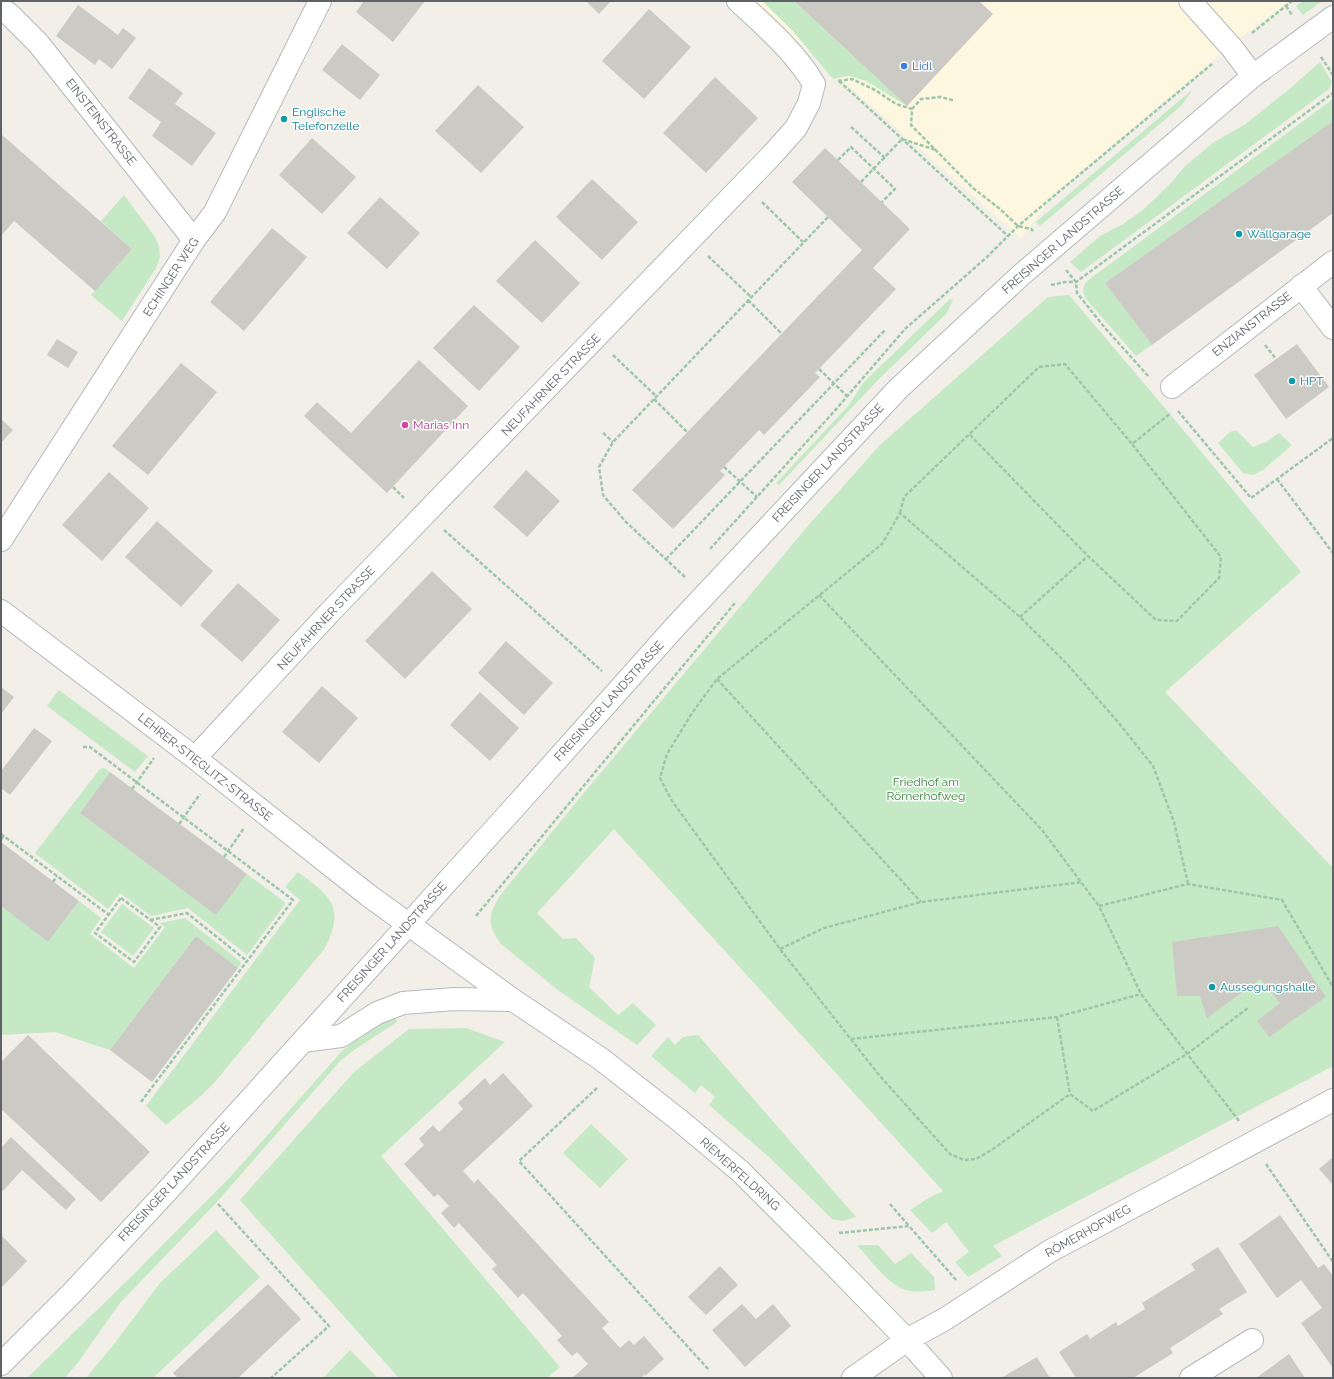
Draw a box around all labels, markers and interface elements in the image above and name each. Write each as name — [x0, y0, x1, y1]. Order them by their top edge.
place label: Lidl — [912, 59, 933, 73]
marker: Lidl — [899, 61, 909, 71]
street label: EINSTEINSTRASSE — [63, 76, 139, 168]
place label: Englische Telefonzelle — [292, 105, 360, 133]
marker: Englische Telefonzelle — [279, 114, 289, 124]
street label: FREISINGER LANDSTRASSE — [999, 183, 1127, 297]
place label: Wallgarage — [1247, 227, 1311, 241]
marker: Wallgarage — [1234, 229, 1244, 239]
street label: ECHINGER WEG — [140, 235, 202, 319]
street label: ENZIANSTRASSE — [1210, 289, 1294, 359]
street label: NEUFAHRNER STRASSE — [499, 331, 603, 439]
place label: HPT — [1300, 374, 1324, 388]
marker: HPT — [1287, 376, 1297, 386]
street label: FREISINGER LANDSTRASSE — [769, 401, 887, 525]
place label: Marias Inn — [413, 418, 469, 432]
marker: Marias Inn — [400, 420, 410, 430]
street label: NEUFAHRNER STRASSE — [274, 563, 378, 673]
street label: FREISINGER LANDSTRASSE — [551, 638, 667, 764]
street label: LEHRER-STIEGLITZ-STRASSE — [135, 710, 275, 824]
park label: Friedhof am Römerhofweg — [886, 775, 966, 803]
street label: FREISINGER LANDSTRASSE — [334, 879, 450, 1005]
place label: Aussegungshalle — [1220, 980, 1316, 994]
marker: Aussegungshalle — [1207, 982, 1217, 992]
street label: FREISINGER LANDSTRASSE — [115, 1120, 233, 1244]
street label: RIEMERFELDRING — [697, 1135, 783, 1213]
street label: RÖMERHOFWEG — [1043, 1202, 1133, 1260]

